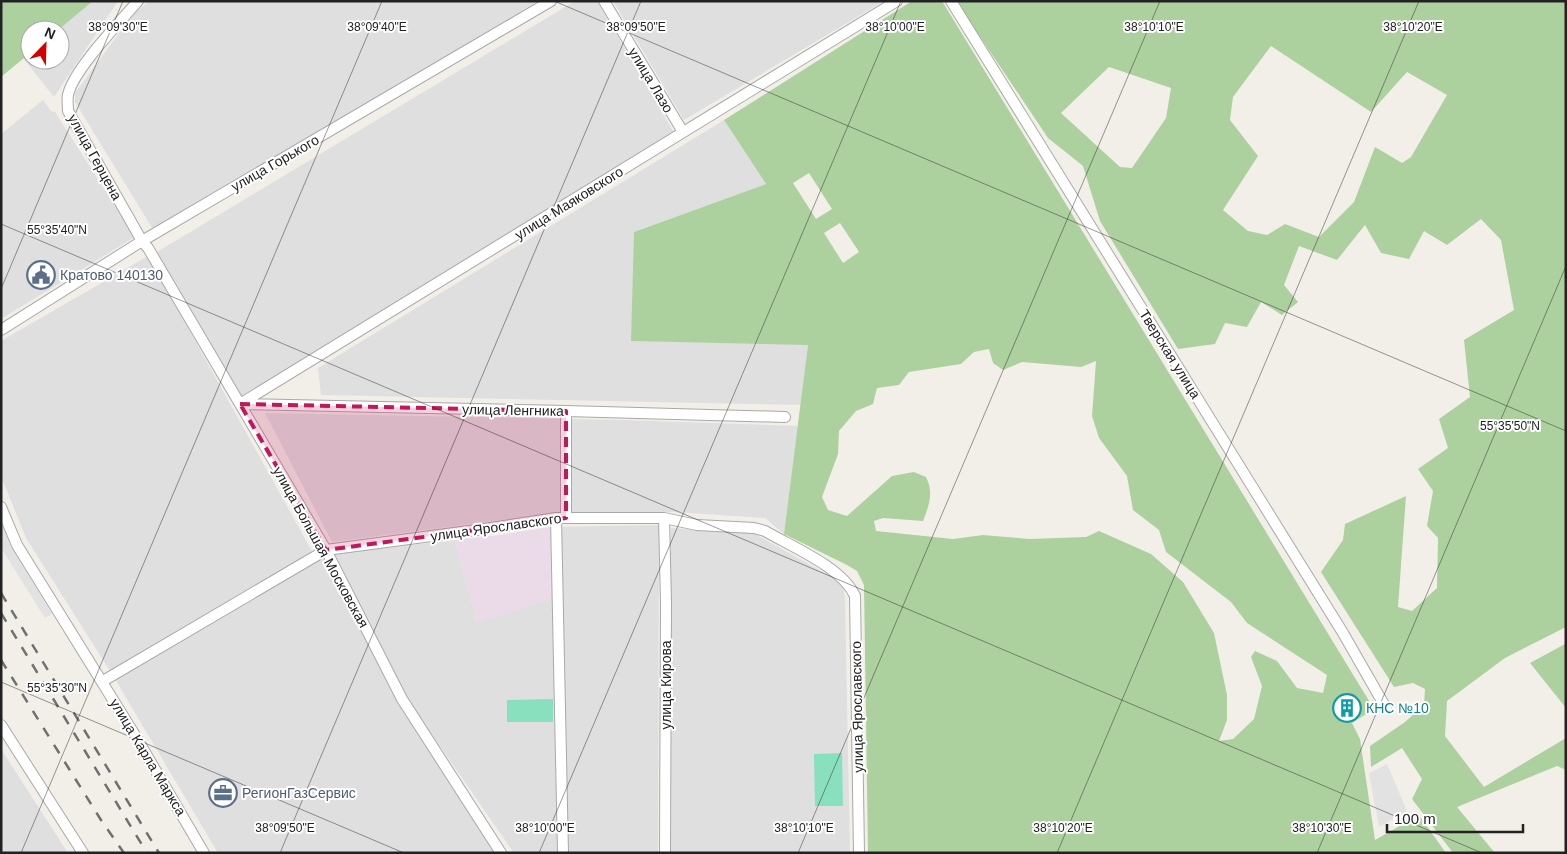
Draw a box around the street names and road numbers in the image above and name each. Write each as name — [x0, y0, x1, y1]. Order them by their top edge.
street label: улица Лазо — [625, 44, 677, 116]
street label: улица Герцена — [65, 111, 125, 203]
street label: улица Горького — [228, 131, 322, 195]
street label: улица Маяковского — [512, 163, 626, 243]
street label: Тверская улица — [1136, 307, 1204, 402]
street label: улица Ленгника — [462, 401, 564, 419]
street label: улица Большая Московская — [270, 464, 372, 630]
street label: улица Ярославского — [430, 510, 563, 544]
street label: улица Кирова — [658, 640, 674, 730]
street label: улица Ярославского — [848, 641, 866, 773]
street label: улица Карла Маркса — [107, 695, 189, 819]

